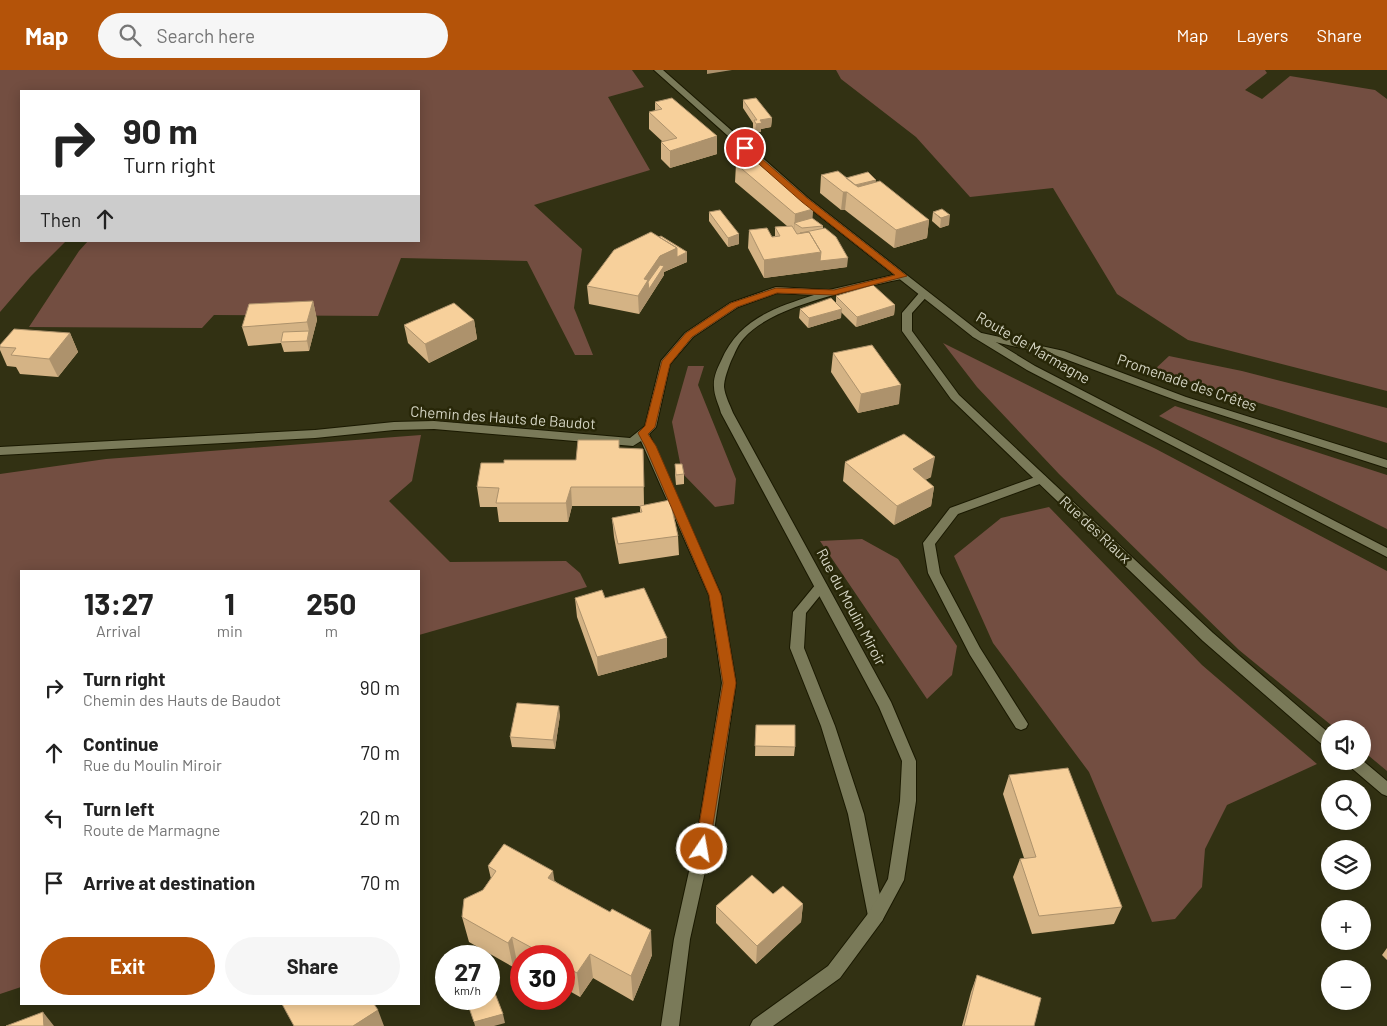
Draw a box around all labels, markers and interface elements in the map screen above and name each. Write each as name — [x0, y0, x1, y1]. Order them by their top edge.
search box — [98, 13, 448, 58]
text: Map — [25, 21, 68, 50]
icon: search — [116, 21, 144, 49]
text: Search here — [156, 24, 255, 47]
text: Map — [1176, 24, 1208, 46]
text: Layers — [1236, 24, 1289, 46]
text: Share — [1317, 24, 1362, 46]
text: 90 m — [123, 109, 198, 151]
icon: right — [40, 110, 105, 175]
pin — [724, 127, 766, 169]
icon: arrive — [731, 134, 759, 162]
text: Turn right — [123, 151, 216, 177]
icon: ahead — [91, 205, 119, 233]
text: Then — [40, 208, 81, 231]
street label: Route de Marmagne — [973, 307, 1094, 387]
street label: Promenade des Crêtes — [1115, 350, 1260, 414]
street label: Chemin des Hauts de Baudot — [410, 402, 596, 432]
street label: Rue des Riaux — [1057, 492, 1135, 567]
street label: Rue du Moulin Miroir — [813, 545, 891, 669]
text: 13:27 — [84, 585, 153, 621]
text: 1 — [224, 585, 235, 621]
text: 250 — [306, 585, 356, 621]
text: Arrival — [96, 621, 141, 640]
text: min — [217, 621, 243, 640]
text: m — [325, 621, 338, 640]
text: Turn right — [83, 667, 165, 690]
icon: right — [40, 674, 68, 702]
text: 90 m — [360, 676, 400, 699]
text: Chemin des Hauts de Baudot — [83, 690, 281, 709]
map controls — [1321, 720, 1371, 1010]
button: sound — [1321, 720, 1371, 770]
text: Continue — [83, 732, 159, 755]
icon: ahead — [40, 739, 68, 767]
text: 70 m — [361, 741, 400, 764]
text: Rue du Moulin Miroir — [83, 755, 222, 774]
button: search — [1321, 780, 1371, 830]
text: Turn left — [83, 797, 154, 820]
icon: left — [40, 804, 68, 832]
text: 20 m — [360, 806, 400, 829]
text: Route de Marmagne — [83, 820, 220, 839]
position arrow — [675, 822, 727, 874]
button: layers — [1321, 840, 1371, 890]
icon: arrive — [40, 869, 68, 897]
text: Arrive at destination — [83, 871, 255, 894]
text: 70 m — [361, 871, 400, 894]
button: + — [1321, 900, 1371, 950]
button: Exit — [40, 937, 215, 995]
button: Share — [225, 937, 400, 995]
speed limit sign: 30 — [510, 945, 575, 1010]
text: 27 — [454, 956, 481, 986]
button: − — [1321, 960, 1371, 1010]
text: km/h — [454, 983, 481, 997]

